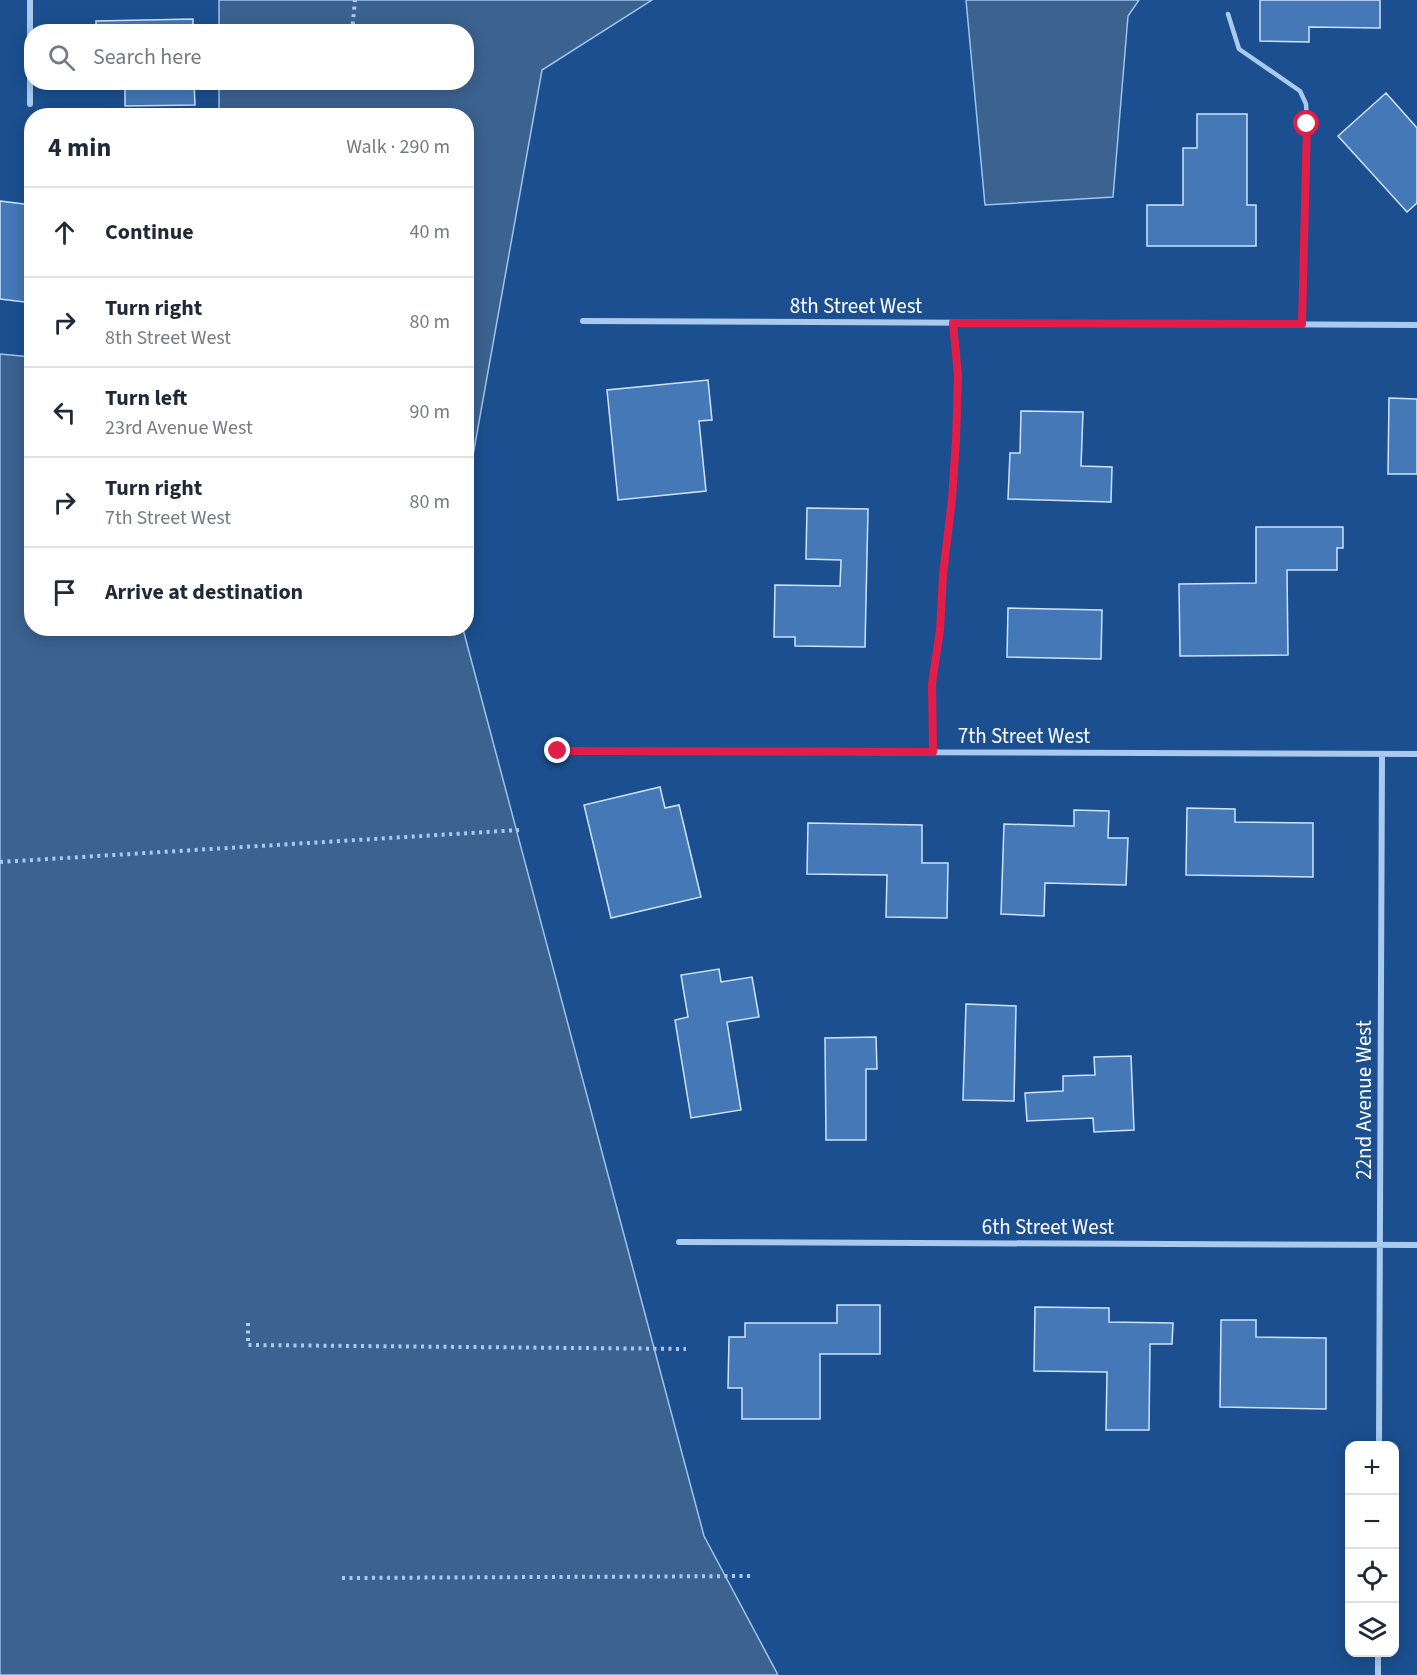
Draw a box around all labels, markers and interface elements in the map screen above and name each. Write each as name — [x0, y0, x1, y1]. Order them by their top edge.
search box — [24, 24, 474, 90]
icon: search — [45, 41, 78, 74]
text: Search here — [93, 41, 201, 73]
route start — [1293, 110, 1319, 136]
text: 4 min — [48, 129, 111, 166]
text: Walk · 290 m — [346, 133, 450, 161]
icon: ahead — [48, 216, 81, 249]
text: Continue — [105, 216, 194, 248]
text: 40 m — [410, 218, 450, 246]
street label: 8th Street West — [790, 291, 922, 321]
text: Turn right — [105, 292, 202, 324]
icon: right — [48, 306, 81, 339]
text: 80 m — [410, 308, 450, 336]
text: 8th Street West — [105, 324, 231, 352]
text: Turn left — [105, 382, 187, 414]
icon: left — [48, 396, 81, 429]
text: 90 m — [410, 398, 450, 426]
text: 23rd Avenue West — [105, 414, 253, 442]
text: Turn right — [105, 472, 202, 504]
icon: right — [48, 486, 81, 519]
text: 80 m — [410, 488, 450, 516]
text: 7th Street West — [105, 504, 231, 532]
icon: arrive — [48, 576, 81, 609]
text: Arrive at destination — [105, 576, 303, 608]
street label: 7th Street West — [958, 721, 1090, 751]
route end — [544, 737, 570, 763]
street label: 22nd Avenue West — [1349, 1020, 1379, 1180]
street label: 6th Street West — [982, 1212, 1114, 1242]
map controls — [1345, 1441, 1399, 1657]
button: + — [1345, 1441, 1399, 1495]
button: − — [1345, 1495, 1399, 1549]
button: locate — [1345, 1549, 1399, 1603]
button: layers — [1345, 1603, 1399, 1657]

